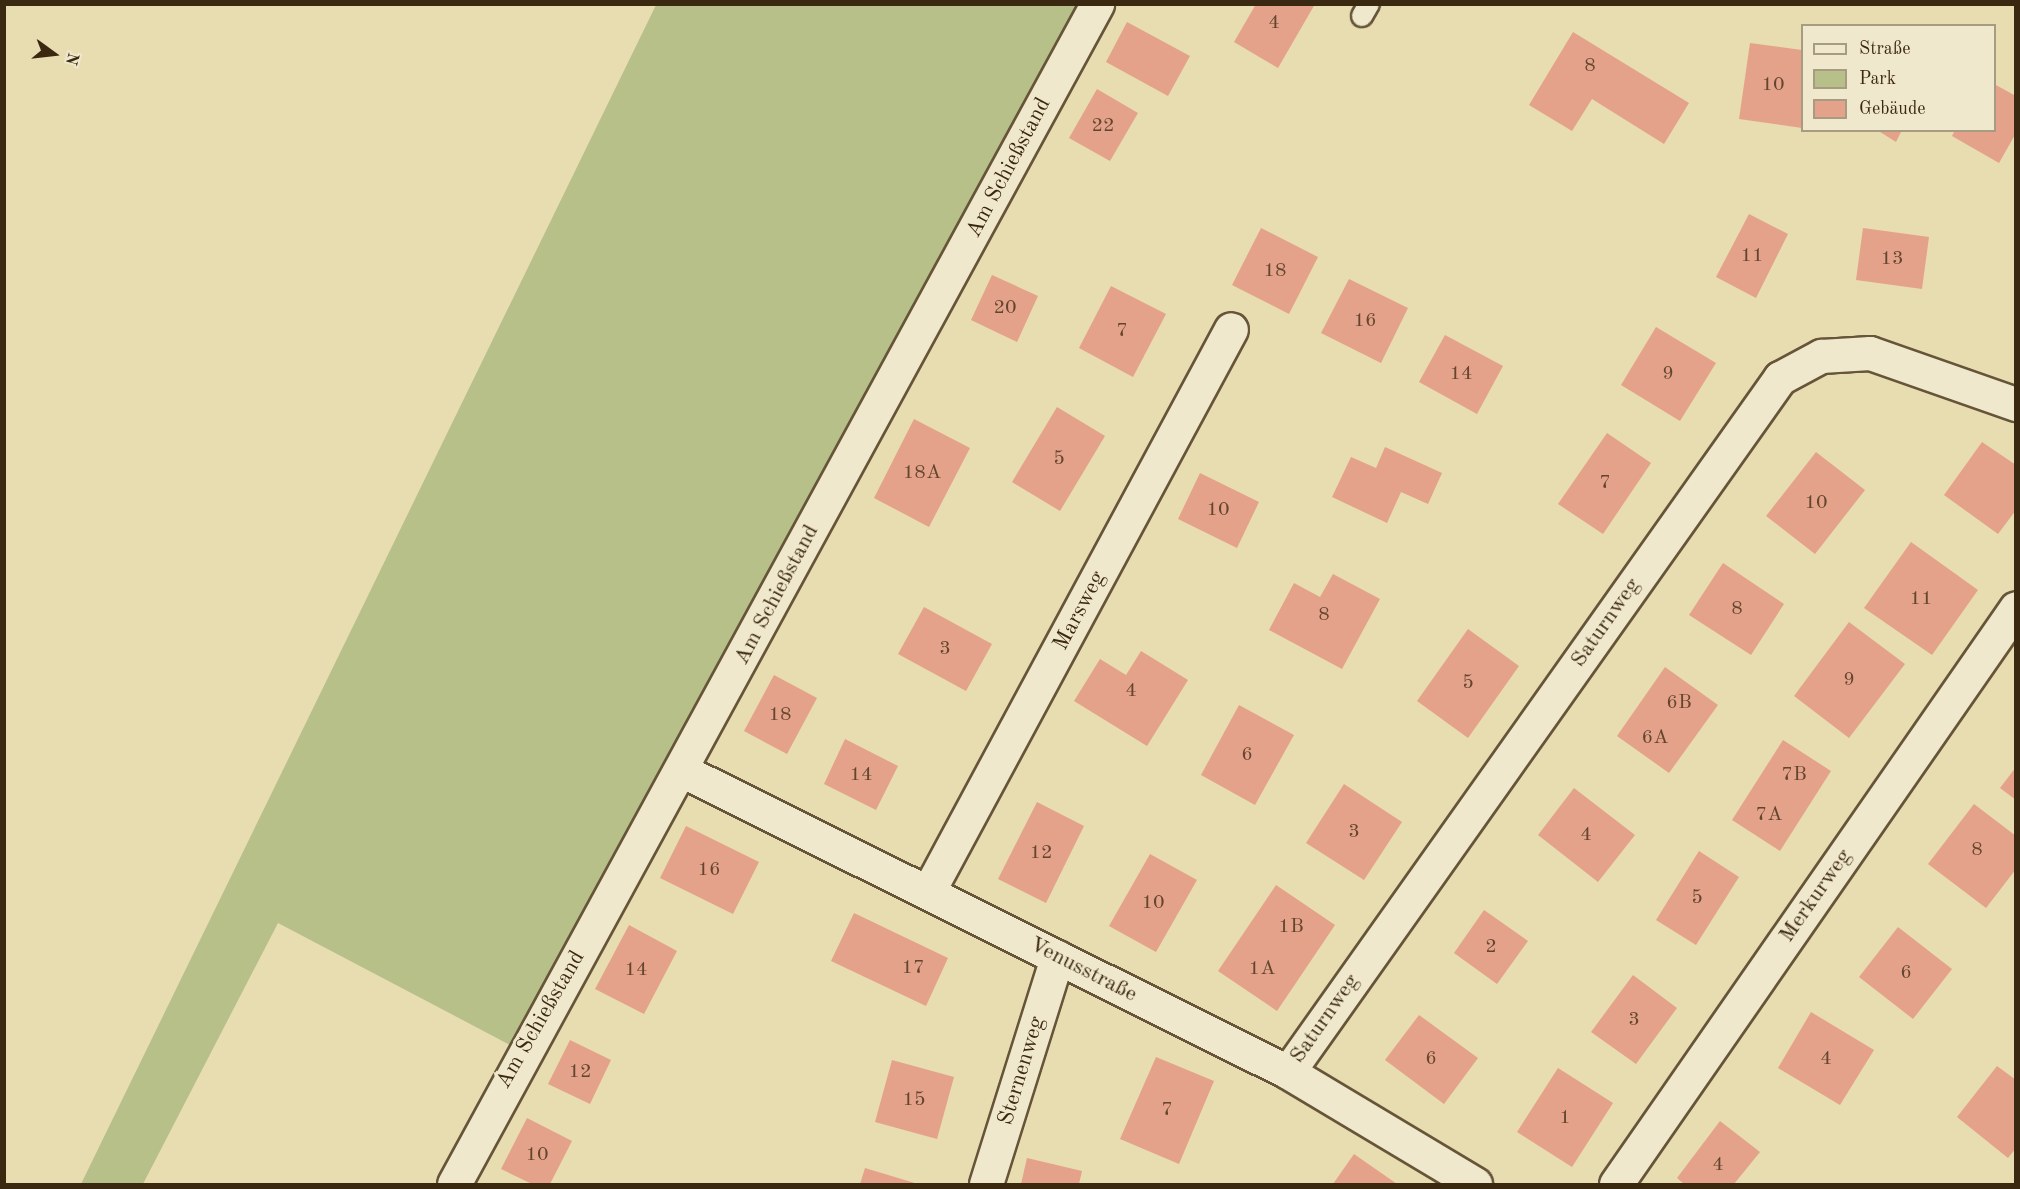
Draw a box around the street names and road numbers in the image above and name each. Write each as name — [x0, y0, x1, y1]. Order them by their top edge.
street label: Am Schießstand — [961, 93, 1057, 243]
street label: Am Schießstand — [729, 520, 825, 670]
street label: Marsweg — [1048, 567, 1112, 655]
street label: Saturnweg — [1566, 573, 1646, 673]
street label: Merkurweg — [1774, 844, 1858, 948]
street label: Venusstraße — [1025, 932, 1141, 1008]
street label: Am Schießstand — [491, 946, 591, 1094]
street label: Saturnweg — [1285, 969, 1365, 1069]
street label: Sternenweg — [993, 1013, 1051, 1129]

